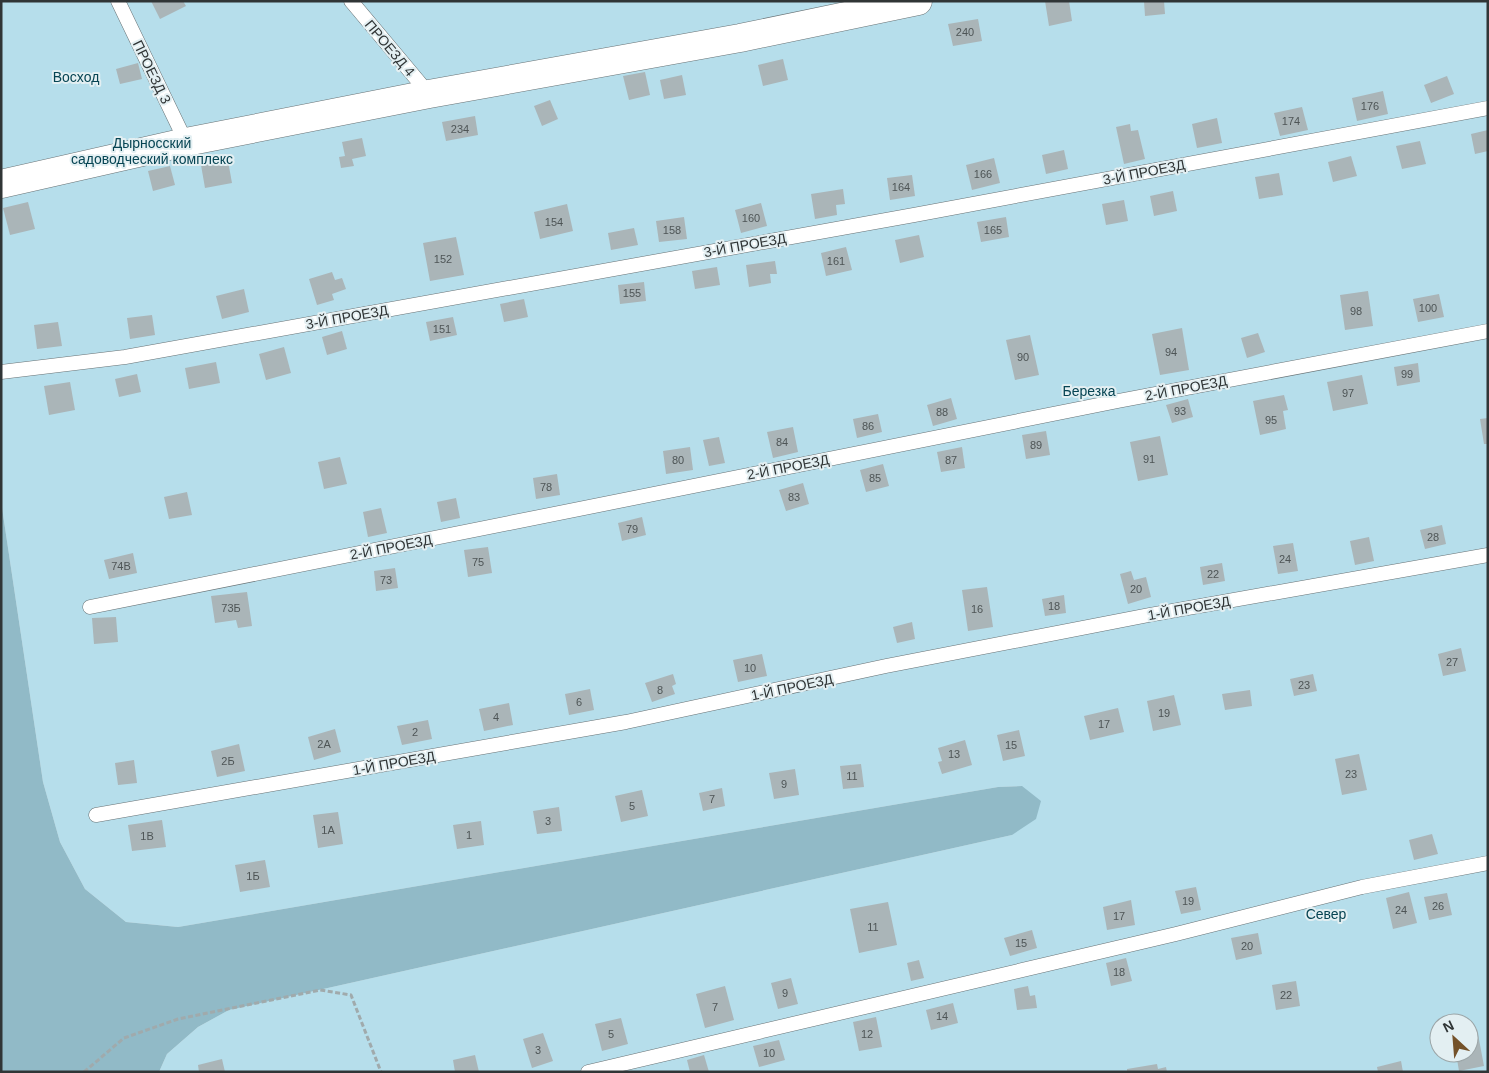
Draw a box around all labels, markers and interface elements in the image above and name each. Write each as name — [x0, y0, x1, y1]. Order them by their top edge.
street label: ПРОЕЗД 4 — [362, 17, 418, 80]
house number: 240 — [956, 26, 974, 38]
street label: ПРОЕЗД 3 — [130, 38, 174, 107]
park label: Восход — [53, 69, 99, 85]
house number: 176 — [1361, 100, 1379, 112]
house number: 174 — [1282, 115, 1300, 127]
house number: 234 — [451, 123, 469, 135]
park label: Дырносский садоводческий комплекс — [71, 135, 233, 167]
street label: 3-Й ПРОЕЗД — [1101, 155, 1187, 188]
house number: 166 — [974, 168, 992, 180]
house number: 164 — [892, 181, 910, 193]
house number: 160 — [742, 212, 760, 224]
house number: 154 — [545, 216, 563, 228]
house number: 158 — [663, 224, 681, 236]
house number: 165 — [984, 224, 1002, 236]
street label: 3-Й ПРОЕЗД — [702, 229, 788, 260]
house number: 152 — [434, 253, 452, 265]
house number: 161 — [827, 255, 845, 267]
house number: 155 — [623, 287, 641, 299]
street label: 3-Й ПРОЕЗД — [304, 301, 390, 332]
house number: 100 — [1419, 302, 1437, 314]
house number: 98 — [1350, 305, 1362, 317]
house number: 151 — [433, 323, 451, 335]
house number: 94 — [1165, 346, 1177, 358]
house number: 90 — [1017, 351, 1029, 363]
house number: 99 — [1401, 368, 1413, 380]
street label: 2-Й ПРОЕЗД — [1143, 371, 1229, 404]
park label: Березка — [1063, 383, 1116, 399]
house number: 97 — [1342, 387, 1354, 399]
house number: 93 — [1174, 405, 1186, 417]
house number: 88 — [936, 406, 948, 418]
house number: 95 — [1265, 414, 1277, 426]
house number: 86 — [862, 420, 874, 432]
house number: 84 — [776, 436, 788, 448]
house number: 89 — [1030, 439, 1042, 451]
street label: 2-Й ПРОЕЗД — [745, 450, 831, 483]
house number: 91 — [1143, 453, 1155, 465]
house number: 80 — [672, 454, 684, 466]
house number: 87 — [945, 454, 957, 466]
house number: 85 — [869, 472, 881, 484]
house number: 78 — [540, 481, 552, 493]
house number: 83 — [788, 491, 800, 503]
house number: 79 — [626, 523, 638, 535]
street label: 2-Й ПРОЕЗД — [348, 530, 434, 563]
house number: 28 — [1427, 531, 1439, 543]
house number: 24 — [1279, 553, 1291, 565]
house number: 75 — [472, 556, 484, 568]
house number: 74В — [111, 560, 131, 572]
house number: 22 — [1207, 568, 1219, 580]
house number: 73 — [380, 574, 392, 586]
house number: 20 — [1130, 583, 1142, 595]
street label: 1-Й ПРОЕЗД — [1146, 592, 1232, 623]
house number: 18 — [1048, 600, 1060, 612]
house number: 73Б — [221, 602, 241, 614]
house number: 16 — [971, 603, 983, 615]
house number: 27 — [1446, 656, 1458, 668]
house number: 10 — [744, 662, 756, 674]
street label: 1-Й ПРОЕЗД — [749, 669, 835, 703]
house number: 23 — [1298, 679, 1310, 691]
house number: 8 — [657, 684, 663, 696]
house number: 6 — [576, 696, 582, 708]
house number: 19 — [1158, 707, 1170, 719]
house number: 4 — [493, 711, 499, 723]
house number: 17 — [1098, 718, 1110, 730]
house number: 2 — [412, 726, 418, 738]
house number: 2А — [317, 738, 331, 750]
house number: 15 — [1005, 739, 1017, 751]
street label: 1-Й ПРОЕЗД — [351, 747, 437, 778]
house number: 13 — [948, 748, 960, 760]
house number: 2Б — [221, 755, 235, 767]
house number: 23 — [1345, 768, 1357, 780]
house number: 11 — [846, 770, 858, 782]
house number: 9 — [781, 778, 787, 790]
house number: 7 — [709, 793, 715, 805]
house number: 5 — [629, 800, 635, 812]
house number: 3 — [545, 815, 551, 827]
house number: 1А — [321, 824, 335, 836]
house number: 1 — [466, 829, 472, 841]
house number: 1В — [140, 830, 154, 842]
house number: 1Б — [246, 870, 260, 882]
house number: 19 — [1182, 895, 1194, 907]
house number: 26 — [1432, 900, 1444, 912]
house number: 24 — [1395, 904, 1407, 916]
park label: Север — [1306, 906, 1347, 922]
house number: 17 — [1113, 910, 1125, 922]
house number: 11 — [867, 921, 879, 933]
house number: 15 — [1015, 937, 1027, 949]
house number: 20 — [1241, 940, 1253, 952]
house number: 18 — [1113, 966, 1125, 978]
house number: 9 — [782, 987, 788, 999]
house number: 22 — [1280, 989, 1292, 1001]
house number: 7 — [712, 1001, 718, 1013]
house number: 14 — [936, 1010, 948, 1022]
north arrow — [1429, 1013, 1479, 1063]
text: N — [1440, 1017, 1456, 1036]
house number: 5 — [608, 1028, 614, 1040]
house number: 12 — [861, 1028, 873, 1040]
house number: 3 — [535, 1044, 541, 1056]
house number: 10 — [763, 1047, 775, 1059]

